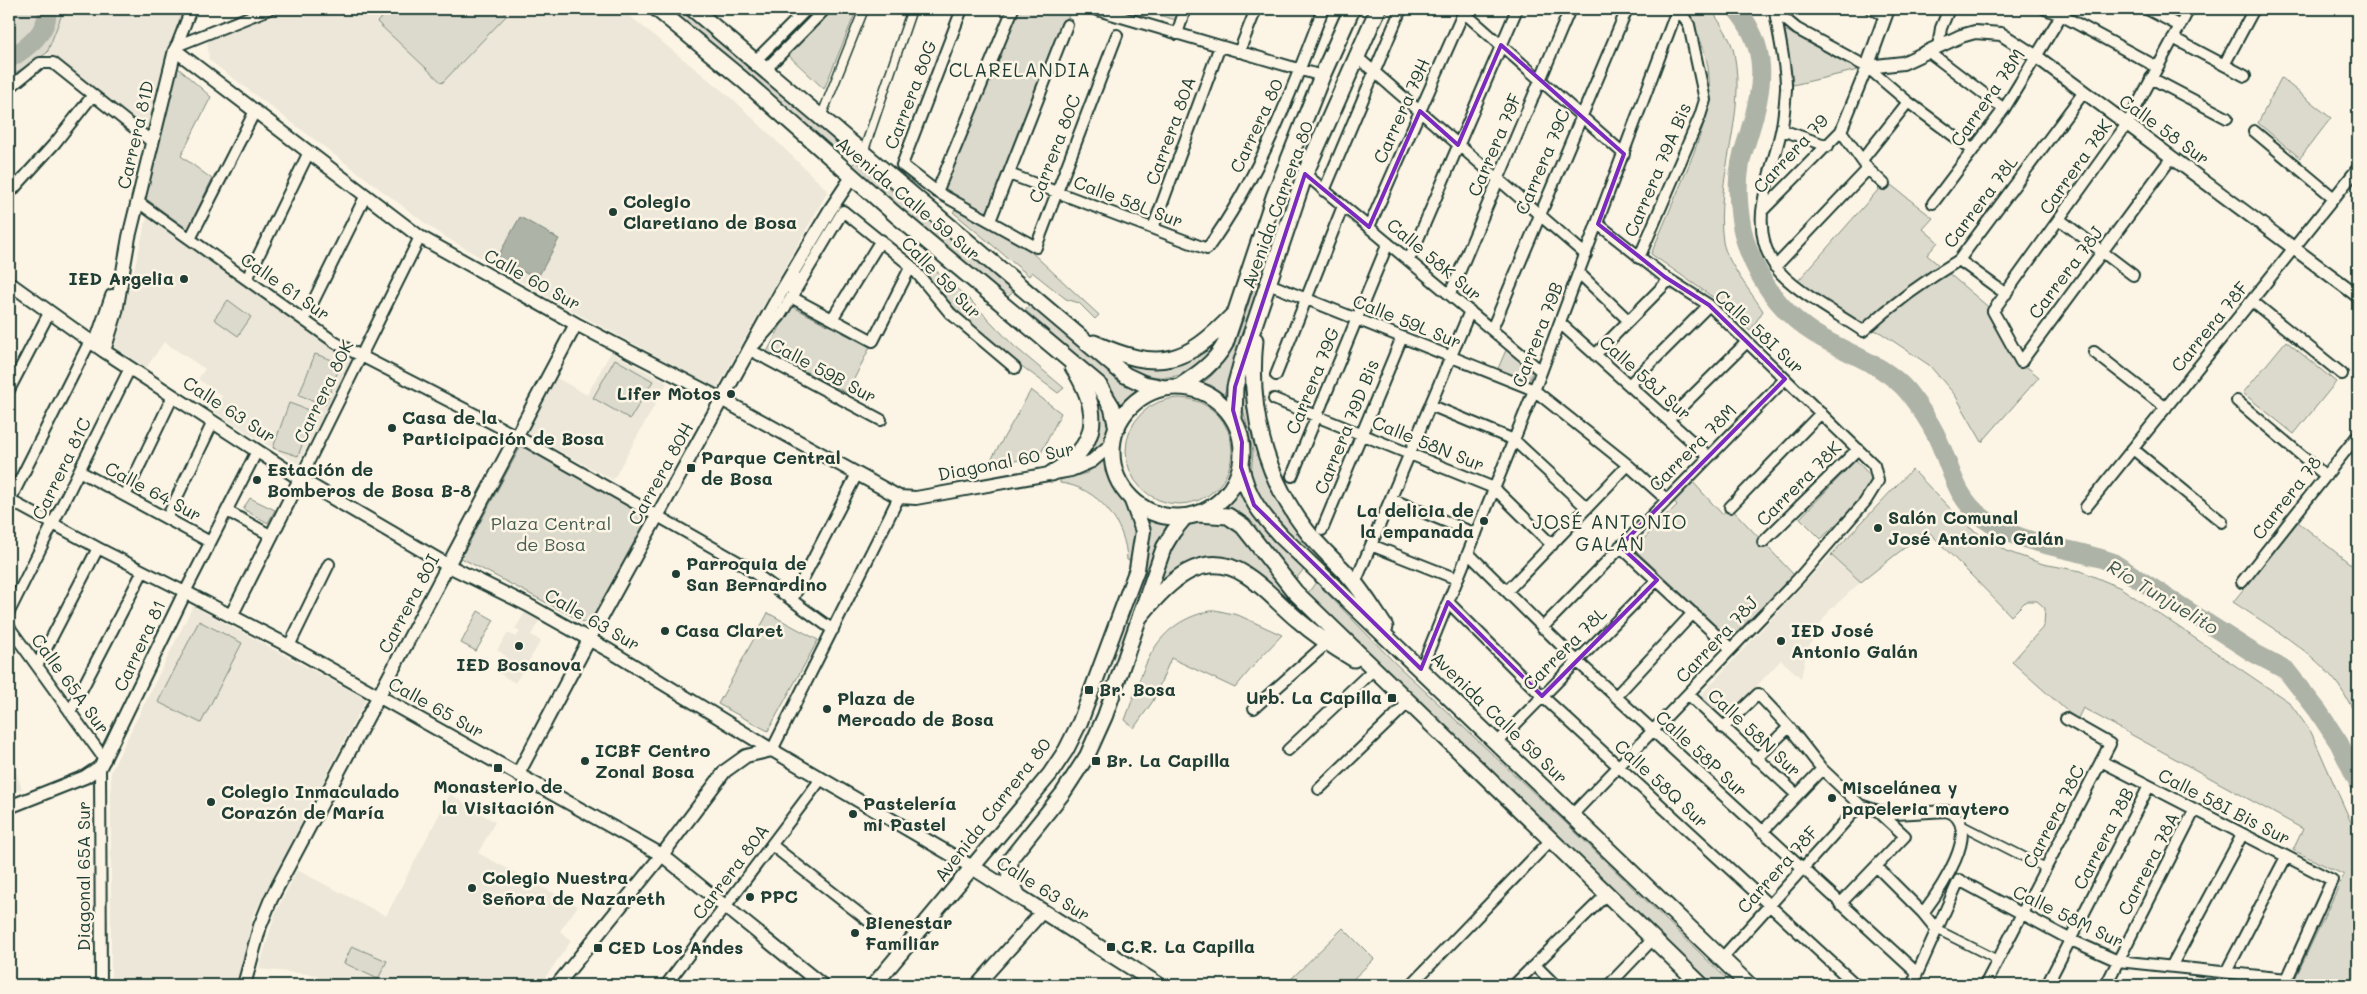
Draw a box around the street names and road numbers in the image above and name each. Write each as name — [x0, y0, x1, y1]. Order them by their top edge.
street label: Carrera 80G — [878, 37, 942, 152]
street label: Carrera 78M — [1945, 44, 2030, 151]
street label: Carrera 79H — [1367, 54, 1435, 167]
street label: Carrera 80A — [1139, 73, 1201, 188]
street label: Carrera 80 — [1224, 75, 1288, 177]
street label: Carrera 81D — [111, 78, 159, 191]
street label: Calle 58 Sur — [2115, 88, 2215, 170]
street label: Carrera 79F — [1462, 89, 1527, 200]
street label: Carrera 80C — [1022, 91, 1086, 206]
street label: Carrera 79A Bis — [1618, 99, 1696, 240]
street label: Carrera 79C — [1509, 105, 1575, 218]
street label: Carrera 79 — [1747, 108, 1833, 198]
street label: Carrera 78K — [2033, 114, 2117, 219]
street label: Avenida Carrera 80 — [1236, 118, 1319, 292]
street label: Avenida Calle 59 Sur — [832, 131, 986, 266]
street label: Carrera 78L — [1938, 150, 2023, 252]
street label: Calle 58L Sur — [1070, 169, 1187, 233]
street label: Calle 58K Sur — [1382, 212, 1487, 306]
street label: Carrera 78J — [2022, 221, 2108, 324]
street label: Calle 59 Sur — [896, 231, 987, 324]
street label: Calle 60 Sur — [480, 243, 585, 316]
street label: Calle 61 Sur — [236, 247, 335, 326]
street label: Carrera 78F — [2165, 276, 2253, 377]
street label: Carrera 79B — [1506, 278, 1568, 391]
street label: Calle 58I Sur — [1710, 284, 1810, 379]
street label: Calle 59L Sur — [1349, 288, 1465, 354]
street label: Carrera 79G — [1280, 324, 1344, 438]
street label: Calle 58J Sur — [1595, 330, 1697, 425]
street label: Calle 59B Sur — [766, 332, 881, 408]
street label: Carrera 80K — [288, 336, 359, 447]
street label: Carrera 79D Bis — [1308, 356, 1384, 498]
street label: Calle 63 Sur — [178, 370, 281, 448]
street label: Carrera 78M — [1643, 398, 1741, 496]
street label: Calle 58N Sur — [1369, 410, 1488, 477]
street label: Carrera 81C — [26, 413, 96, 524]
street label: Carrera 80H — [622, 418, 698, 529]
street label: Carrera 78K — [1751, 435, 1846, 531]
street label: Diagonal 60 Sur — [936, 436, 1076, 486]
street label: Carrera 78 — [2246, 450, 2327, 544]
street label: Calle 64 Sur — [101, 456, 206, 527]
street label: Carrera 80I — [372, 550, 444, 657]
street label: Calle 63 Sur — [541, 582, 644, 656]
street label: Carrera 78J — [1670, 591, 1763, 688]
street label: Carrera 81 — [107, 596, 171, 695]
street label: Carrera 78L — [1517, 601, 1612, 696]
street label: Calle 65A Sur — [26, 628, 115, 738]
street label: Avenida Calle 59 Sur — [1426, 646, 1573, 789]
street label: Calle 65 Sur — [384, 671, 489, 743]
street label: Calle 58N Sur — [1703, 683, 1807, 782]
street label: Calle 58P Sur — [1651, 705, 1753, 802]
street label: Avenida Carrera 80 — [928, 732, 1056, 886]
street label: Calle 58Q Sur — [1610, 733, 1714, 833]
street label: Carrera 78C — [2017, 761, 2090, 872]
street label: Calle 58I Bis Sur — [2154, 762, 2295, 850]
street label: Carrera 78B — [2067, 783, 2139, 894]
street label: Diagonal 65A Sur — [71, 801, 95, 951]
street label: Carrera 78A — [2112, 808, 2184, 919]
street label: Carrera 80A — [686, 819, 774, 924]
street label: Carrera 78F — [1731, 820, 1823, 918]
street label: Calle 63 Sur — [992, 850, 1095, 926]
street label: Calle 58M Sur — [2009, 879, 2128, 953]

